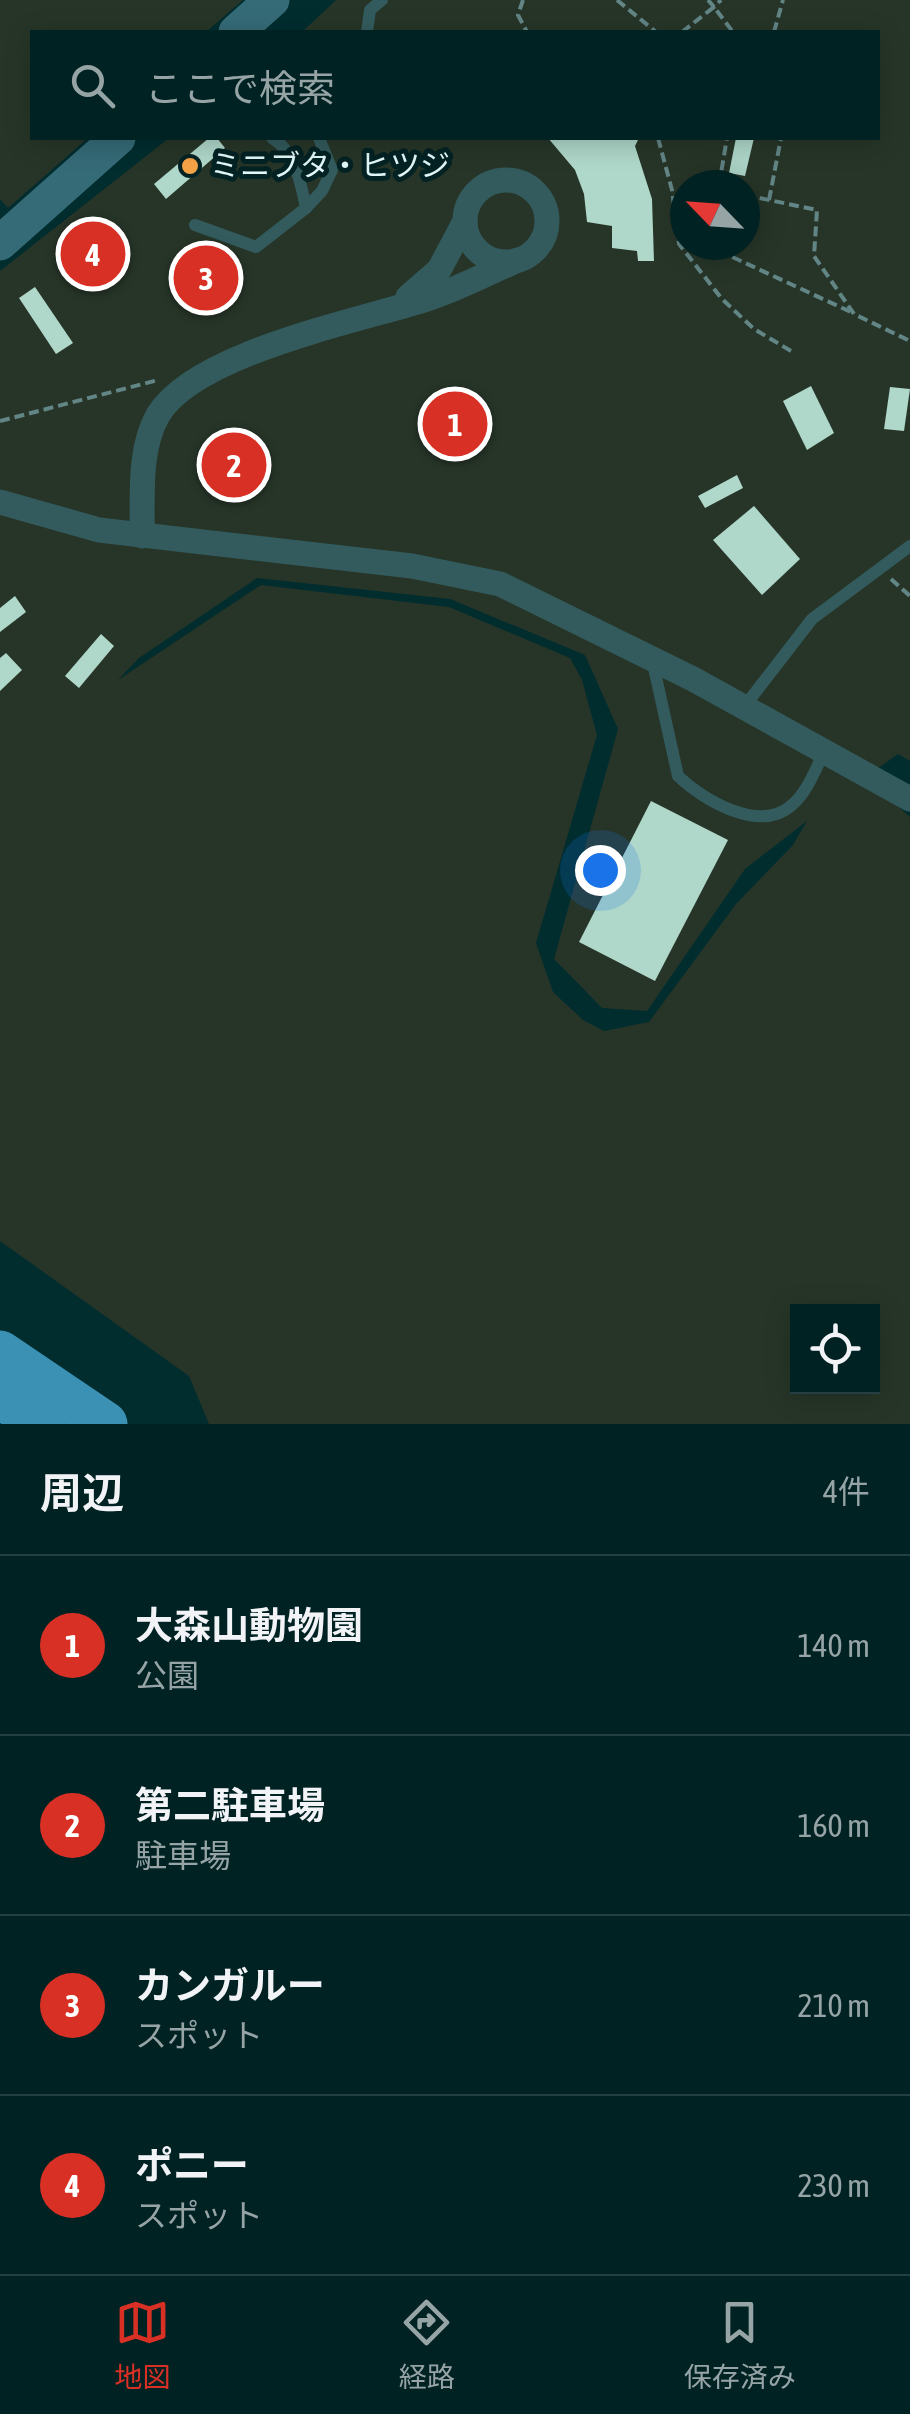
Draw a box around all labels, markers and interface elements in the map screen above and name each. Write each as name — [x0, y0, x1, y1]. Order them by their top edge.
search box — [30, 30, 880, 140]
icon: search — [65, 58, 120, 113]
text: ここで検索 — [145, 67, 335, 110]
place label: ミニブタ・ヒツジ — [210, 148, 450, 182]
marker: ミニブタ・ヒツジ — [179, 155, 201, 177]
north arrow — [670, 170, 760, 260]
pin: 4 — [61, 216, 126, 292]
pin: 3 — [174, 240, 238, 316]
pin: 1 — [422, 386, 488, 462]
pin: 2 — [202, 428, 266, 502]
your location — [575, 845, 626, 896]
map controls — [790, 1304, 880, 1394]
button: locate — [790, 1304, 880, 1394]
text: 周辺 — [40, 1469, 124, 1517]
text: 4件 — [823, 1473, 870, 1510]
text: 大森山動物園 — [135, 1604, 363, 1647]
text: 1 — [65, 1627, 80, 1664]
text: 140 m — [797, 1627, 870, 1664]
text: 公園 — [135, 1657, 199, 1694]
text: 第二駐車場 — [135, 1784, 325, 1827]
text: 2 — [65, 1807, 80, 1844]
text: 160 m — [797, 1807, 870, 1844]
text: 駐車場 — [135, 1837, 231, 1874]
text: カンガルー — [135, 1964, 325, 2007]
text: 3 — [65, 1987, 80, 2024]
text: 210 m — [797, 1987, 870, 2024]
text: スポット — [135, 2017, 263, 2054]
text: ポニー — [135, 2144, 249, 2187]
text: 4 — [65, 2167, 80, 2204]
text: 230 m — [797, 2167, 870, 2204]
text: スポット — [135, 2197, 263, 2234]
tab: 地図 — [114, 2295, 170, 2395]
tab: 経路 — [399, 2295, 455, 2395]
tab: 保存済み — [684, 2295, 796, 2395]

